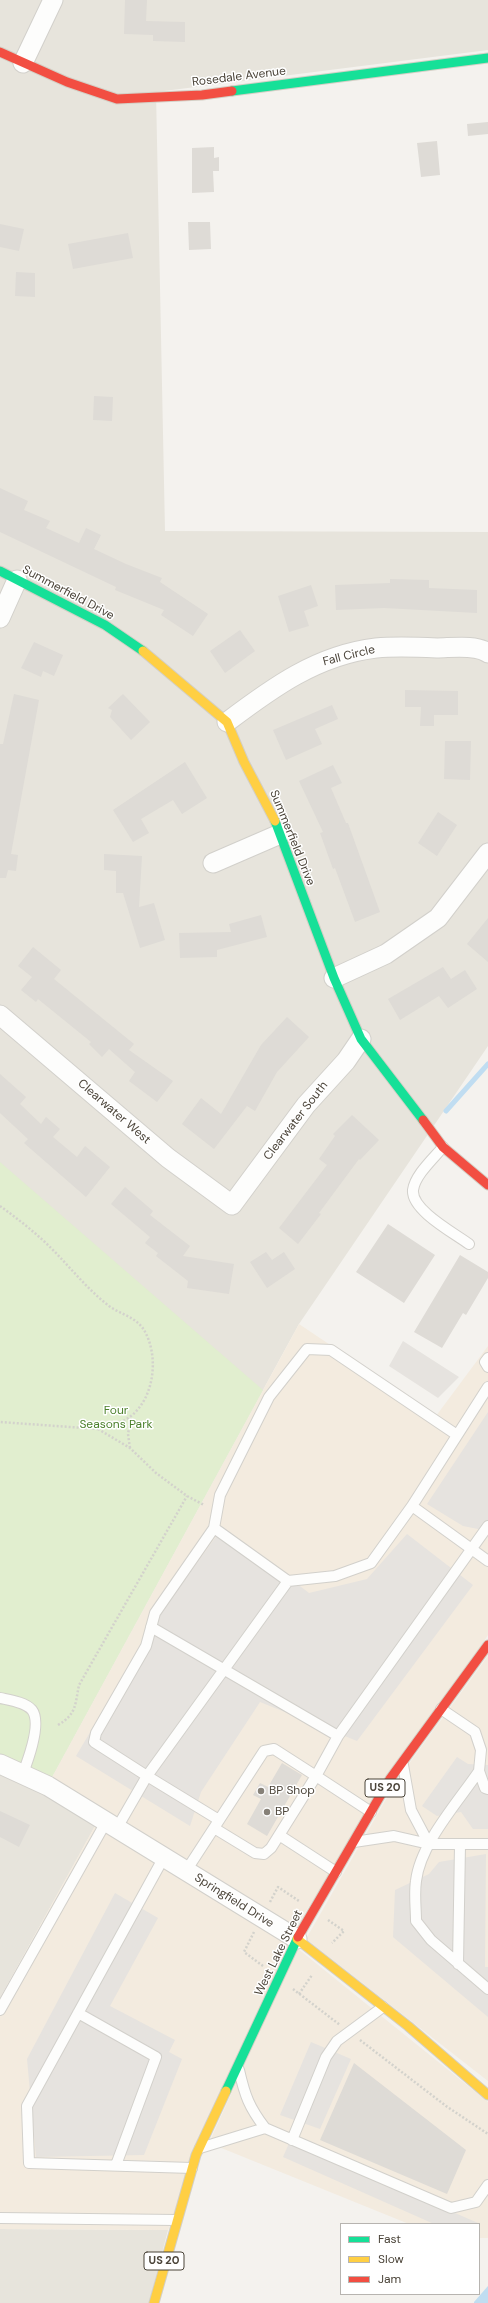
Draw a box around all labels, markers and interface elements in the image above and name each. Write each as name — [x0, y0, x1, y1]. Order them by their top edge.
street label: Rosedale Avenue — [191, 64, 287, 90]
street label: Summerfield Drive — [20, 563, 116, 623]
street label: Fall Circle — [321, 643, 377, 669]
street label: Summerfield Drive — [266, 788, 318, 888]
street label: Clearwater West — [75, 1077, 153, 1147]
street label: Clearwater South — [261, 1079, 331, 1163]
park label: Four Seasons Park — [79, 1404, 153, 1432]
road number: US 20 — [365, 1779, 405, 1797]
place label: BP Shop — [269, 1784, 315, 1798]
marker: BP Shop — [256, 1786, 266, 1796]
place label: BP — [275, 1805, 289, 1819]
marker: BP — [262, 1807, 272, 1817]
street label: Springfield Drive — [192, 1871, 276, 1931]
street label: West Lake Street — [252, 1908, 306, 1998]
legend — [340, 2223, 480, 2295]
text: Fast — [378, 2231, 401, 2247]
text: Slow — [378, 2251, 404, 2267]
road number: US 20 — [144, 2252, 184, 2270]
text: Jam — [378, 2271, 401, 2287]

